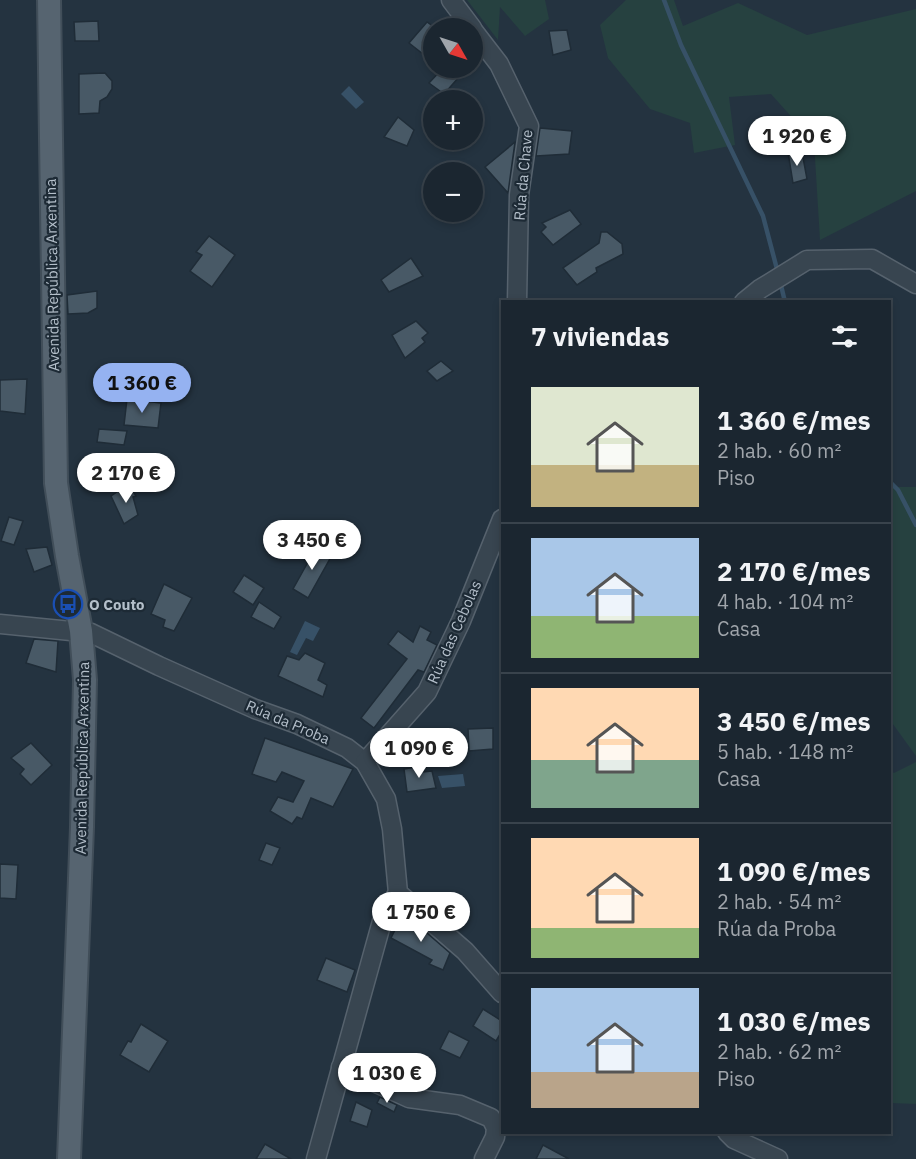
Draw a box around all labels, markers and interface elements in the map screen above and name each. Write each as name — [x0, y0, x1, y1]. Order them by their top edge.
north arrow — [423, 18, 483, 78]
map controls — [423, 18, 483, 222]
button: + — [423, 90, 483, 150]
pin: 1 920 € — [742, 116, 852, 167]
text: 1 920 € — [762, 122, 832, 149]
street label: Rúa da Chave — [510, 129, 536, 221]
button: − — [423, 162, 483, 222]
street label: Avenida República Arxentina — [41, 179, 63, 371]
text: 7 viviendas — [531, 319, 669, 353]
icon: filters — [828, 320, 861, 353]
pin: 1 360 € — [87, 363, 197, 414]
text: 1 360 € — [107, 369, 177, 396]
text: 1 360 €/mes — [717, 403, 871, 437]
icon: home — [579, 411, 651, 483]
text: 2 hab. · 60 m² — [717, 437, 841, 464]
pin: 2 170 € — [71, 453, 181, 504]
text: 2 170 € — [91, 459, 161, 486]
text: Piso — [717, 464, 755, 491]
pin: 3 450 € — [257, 520, 367, 571]
text: 3 450 € — [277, 526, 347, 553]
text: 2 170 €/mes — [717, 554, 871, 588]
icon: home — [579, 562, 651, 634]
street label: Rúa das Cebolas — [423, 577, 485, 687]
bus stop icon: O Couto — [52, 588, 84, 620]
text: 4 hab. · 104 m² — [717, 588, 853, 615]
place label: O Couto — [89, 595, 145, 614]
text: Casa — [717, 615, 761, 642]
street label: Avenida República Arxentina — [71, 662, 93, 854]
street label: Rúa da Proba — [243, 696, 333, 748]
text: 3 450 €/mes — [717, 704, 871, 738]
icon: home — [579, 712, 651, 784]
pin: 1 090 € — [364, 728, 474, 779]
text: 1 090 € — [384, 734, 454, 761]
text: 5 hab. · 148 m² — [717, 738, 853, 765]
text: Casa — [717, 765, 761, 792]
text: 1 090 €/mes — [717, 854, 871, 888]
icon: home — [579, 862, 651, 934]
text: 2 hab. · 54 m² — [717, 888, 841, 915]
pin: 1 750 € — [366, 892, 476, 943]
text: 1 750 € — [386, 898, 456, 925]
text: Rúa da Proba — [717, 915, 836, 942]
text: 1 030 €/mes — [717, 1004, 871, 1038]
icon: home — [579, 1012, 651, 1084]
text: 2 hab. · 62 m² — [717, 1038, 841, 1065]
pin: 1 030 € — [332, 1053, 442, 1104]
text: 1 030 € — [352, 1059, 422, 1086]
text: Piso — [717, 1065, 755, 1092]

